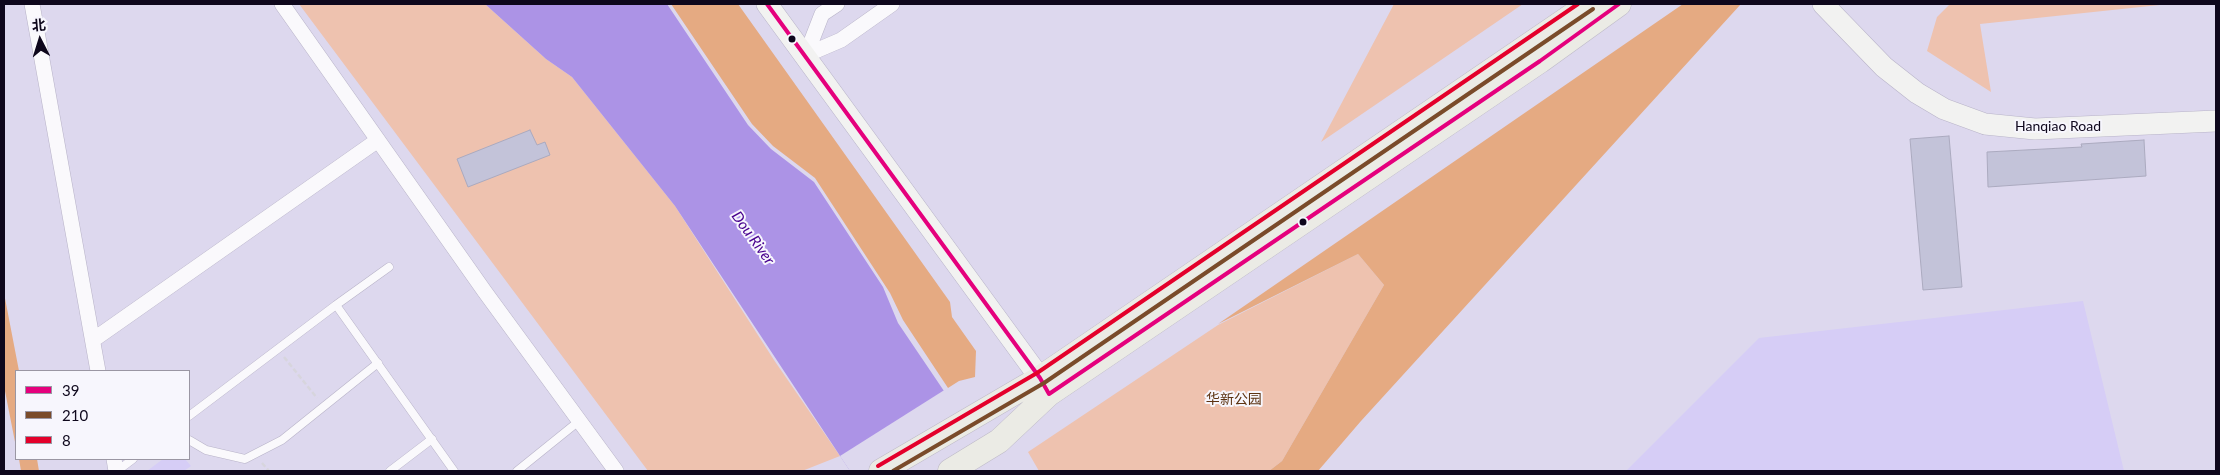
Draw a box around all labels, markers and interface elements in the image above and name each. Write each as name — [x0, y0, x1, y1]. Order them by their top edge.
north arrow — [15, 15, 65, 65]
text: 北 — [31, 15, 46, 34]
unlabelled marker — [787, 34, 797, 44]
street label: Hanqiao Road — [2015, 118, 2101, 134]
water label: Dou River — [728, 208, 778, 268]
unlabelled marker — [1298, 217, 1308, 227]
legend — [15, 370, 190, 460]
text: 39 — [62, 381, 79, 399]
park label: 华新公园 — [1206, 391, 1262, 407]
text: 210 — [62, 406, 88, 424]
text: 8 — [62, 431, 71, 449]

